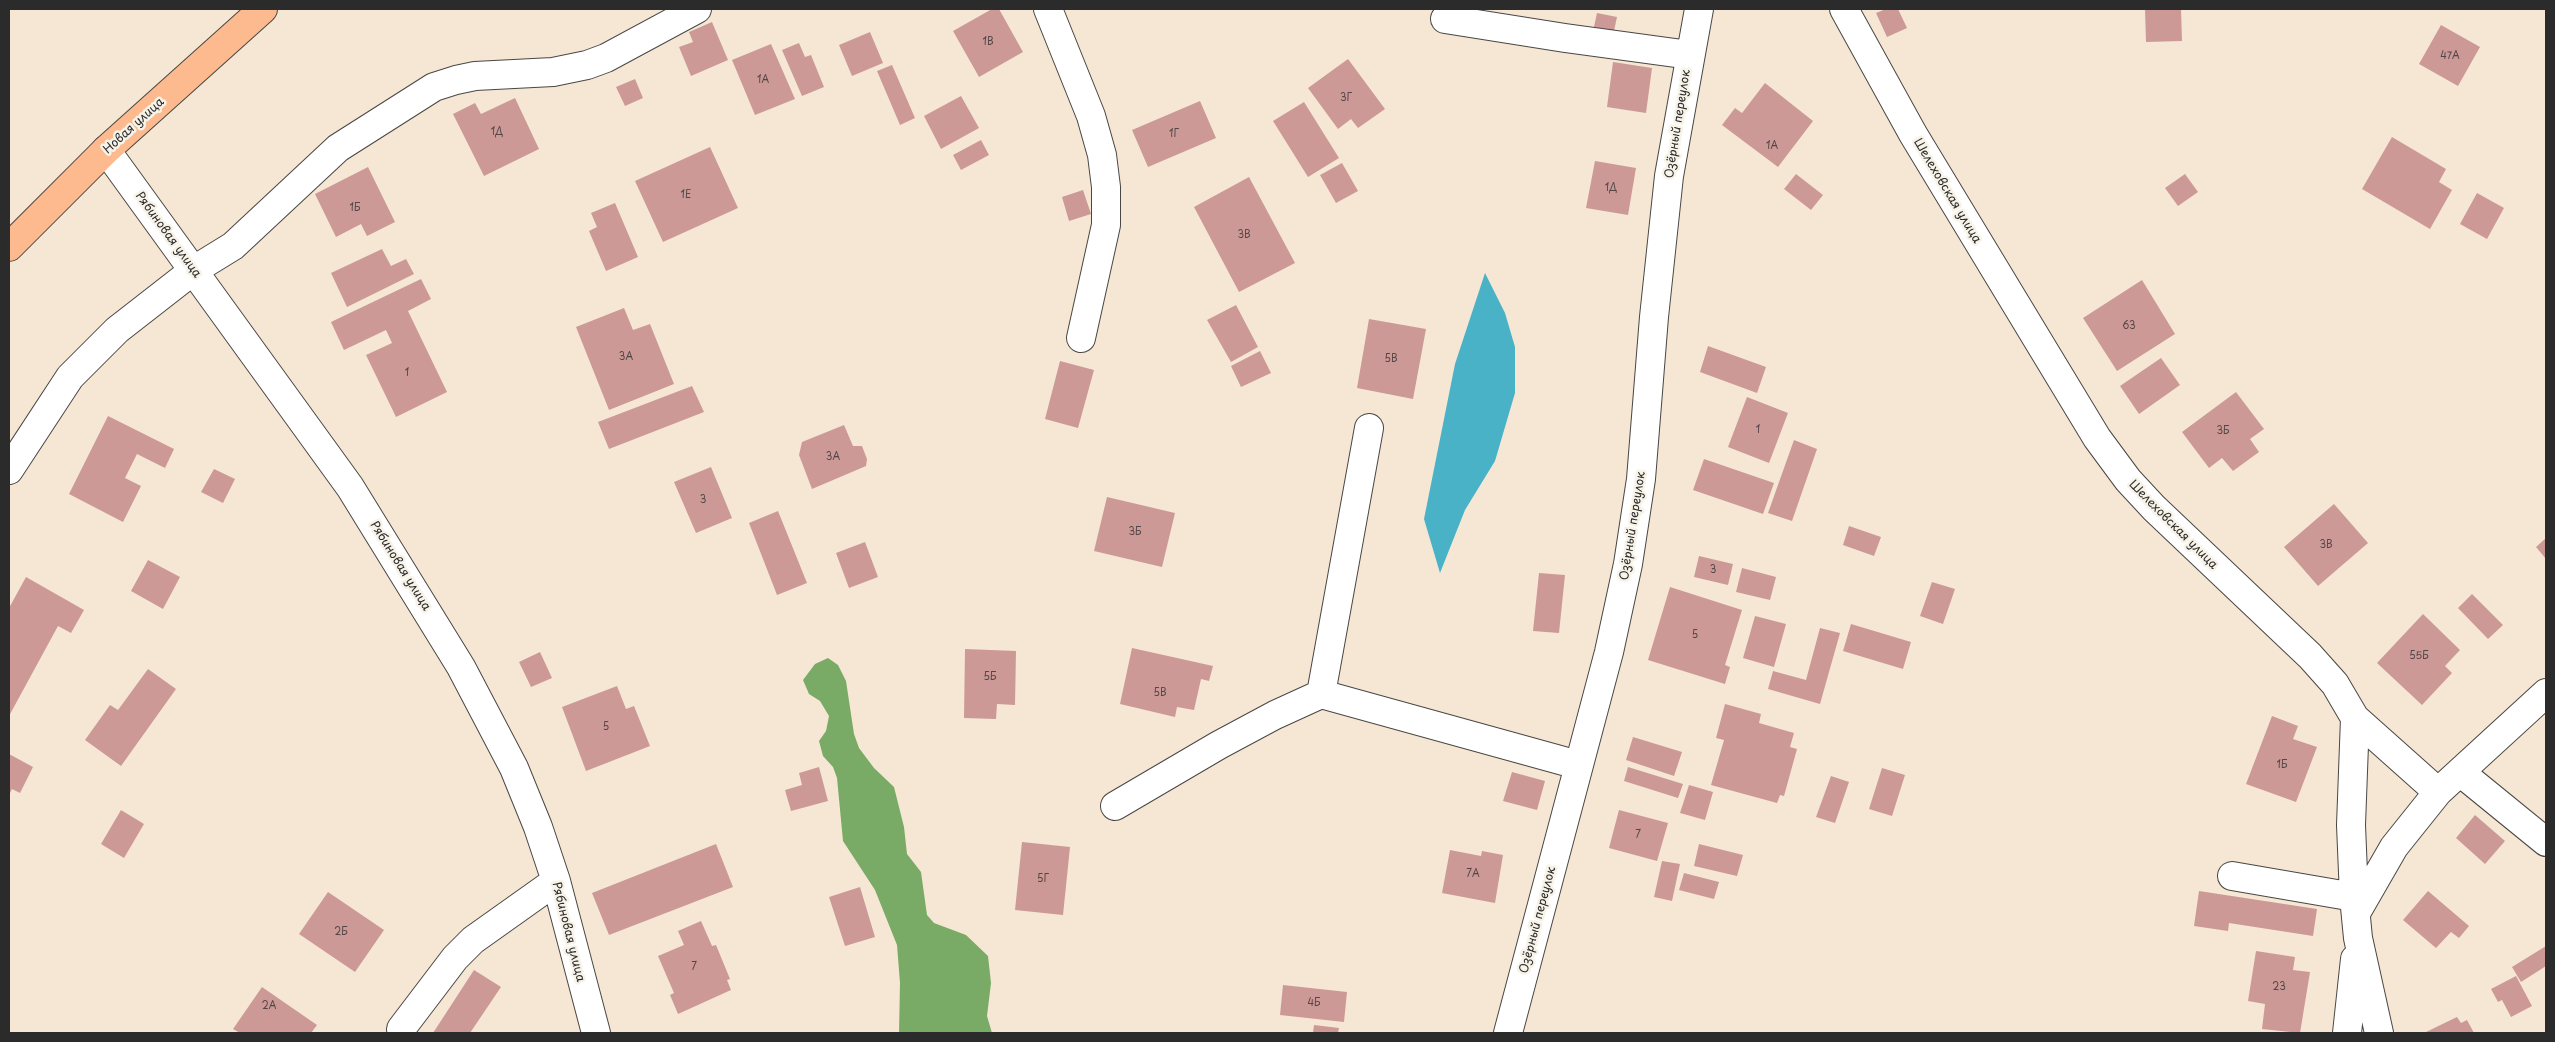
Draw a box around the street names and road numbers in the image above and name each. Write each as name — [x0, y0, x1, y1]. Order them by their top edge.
street label: Озёрный переулок — [1662, 69, 1694, 179]
street label: Новая улица — [101, 95, 167, 157]
street label: Шелеховская улица — [1910, 136, 1984, 246]
street label: Рябиновая улица — [132, 189, 204, 281]
street label: Озёрный переулок — [1617, 471, 1649, 581]
street label: Шелеховская улица — [2126, 478, 2220, 572]
street label: Рябиновая улица — [367, 519, 433, 613]
street label: Озёрный переулок — [1517, 865, 1559, 975]
street label: Рябиновая улица — [549, 880, 587, 984]

